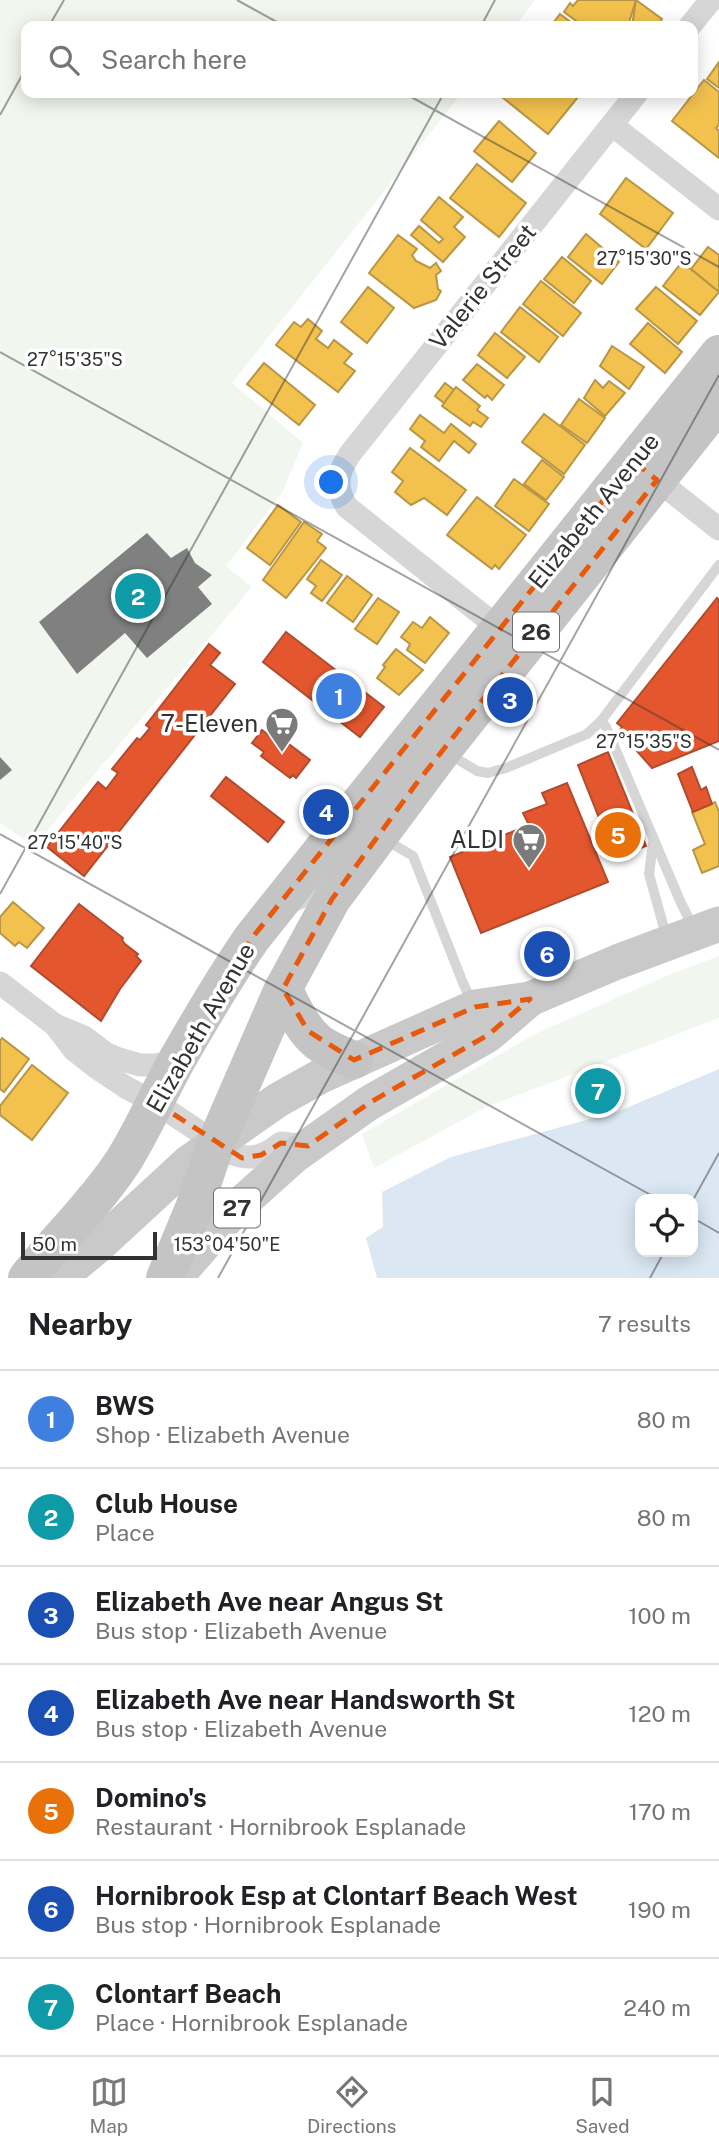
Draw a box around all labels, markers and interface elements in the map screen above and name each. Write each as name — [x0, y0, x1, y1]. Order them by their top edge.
search box — [21, 21, 698, 98]
icon: search — [45, 41, 83, 79]
text: Search here — [101, 44, 247, 75]
street label: Valerie Street — [423, 218, 541, 355]
text: 27°15'30"S — [596, 248, 692, 269]
text: 27°15'35"S — [27, 349, 123, 370]
street label: Elizabeth Avenue — [522, 427, 664, 594]
your location — [314, 465, 348, 499]
pin: 2 — [115, 570, 161, 622]
road number: 26 — [513, 612, 559, 652]
pin: 1 — [316, 670, 362, 722]
pin: 3 — [487, 674, 533, 726]
supermarket icon: 7-Eleven — [263, 705, 301, 754]
place label: 7-Eleven — [161, 709, 258, 737]
text: 27°15'35"S — [596, 731, 692, 752]
pin: 4 — [303, 786, 349, 838]
pin: 5 — [595, 809, 641, 861]
supermarket icon: ALDI — [510, 821, 548, 870]
place label: ALDI — [450, 825, 504, 853]
text: 27°15'40"S — [27, 832, 123, 853]
pin: 6 — [524, 928, 570, 980]
street label: Elizabeth Avenue — [140, 938, 260, 1117]
pin: 7 — [575, 1065, 621, 1117]
road number: 27 — [214, 1189, 260, 1228]
map controls — [635, 1194, 698, 1257]
button: locate — [635, 1194, 698, 1257]
scale bar — [21, 1229, 158, 1261]
text: 50 m — [32, 1233, 77, 1255]
text: 153°04'50"E — [174, 1234, 280, 1255]
text: Nearby — [28, 1306, 132, 1342]
text: 7 results — [598, 1310, 691, 1337]
text: BWS — [95, 1390, 155, 1421]
text: 1 — [46, 1406, 56, 1433]
text: 80 m — [637, 1406, 691, 1433]
text: Shop · Elizabeth Avenue — [95, 1421, 350, 1448]
text: Club House — [95, 1488, 238, 1519]
text: 2 — [44, 1504, 58, 1531]
text: 80 m — [637, 1504, 691, 1531]
text: Place — [95, 1519, 155, 1546]
text: Elizabeth Ave near Angus St — [95, 1586, 443, 1617]
text: 3 — [43, 1602, 59, 1629]
text: 100 m — [628, 1602, 691, 1629]
text: Bus stop · Elizabeth Avenue — [95, 1617, 387, 1644]
text: Elizabeth Ave near Handsworth St — [95, 1684, 515, 1715]
text: 4 — [43, 1700, 59, 1727]
text: 120 m — [628, 1700, 691, 1727]
text: Bus stop · Elizabeth Avenue — [95, 1715, 387, 1742]
text: Domino's — [95, 1782, 207, 1813]
text: 5 — [43, 1798, 59, 1825]
text: 170 m — [629, 1798, 691, 1825]
text: Restaurant · Hornibrook Esplanade — [95, 1813, 466, 1840]
text: Hornibrook Esp at Clontarf Beach West — [95, 1880, 578, 1911]
text: 6 — [43, 1896, 59, 1923]
text: 190 m — [628, 1896, 691, 1923]
text: Bus stop · Hornibrook Esplanade — [95, 1911, 441, 1938]
text: Clontarf Beach — [95, 1978, 281, 2009]
text: 7 — [44, 1994, 58, 2021]
text: 240 m — [623, 1994, 691, 2021]
text: Place · Hornibrook Esplanade — [95, 2009, 408, 2036]
tab: Map — [89, 2073, 128, 2137]
tab: Directions — [307, 2073, 396, 2137]
tab: Saved — [575, 2073, 630, 2137]

